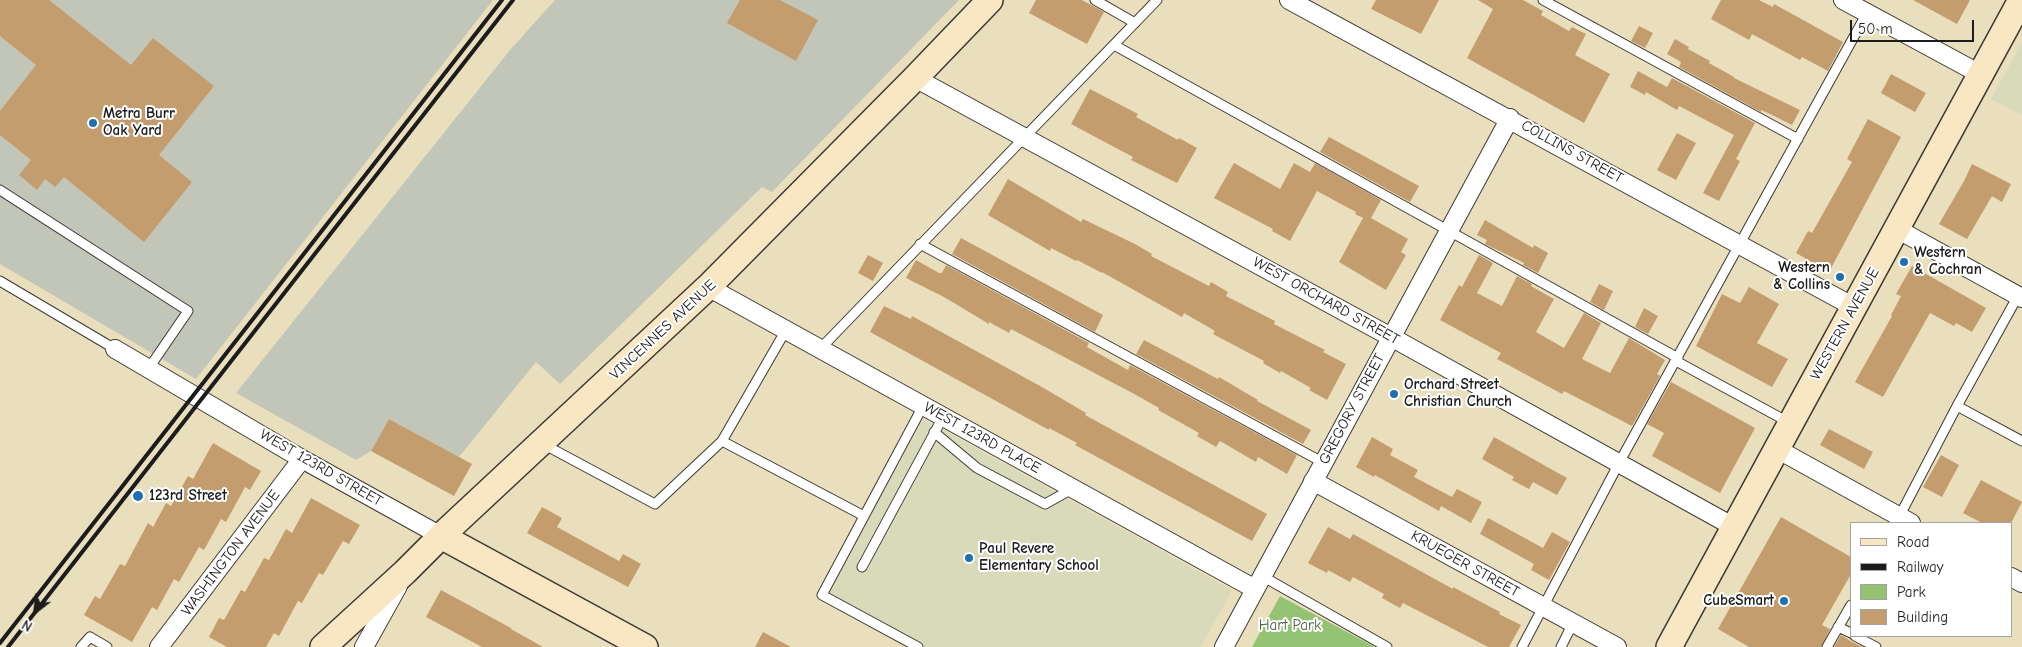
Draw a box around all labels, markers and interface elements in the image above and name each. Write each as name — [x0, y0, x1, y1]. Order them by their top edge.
scale bar — [1852, 10, 1976, 42]
text: 50 m — [1858, 20, 1893, 38]
place label: Metra Burr Oak Yard — [103, 105, 175, 140]
marker: Metra Burr Oak Yard — [87, 117, 99, 129]
street label: COLLINS STREET — [1518, 117, 1626, 187]
place label: Western & Cochran — [1914, 244, 1982, 279]
street label: WEST ORCHARD STREET — [1250, 253, 1402, 349]
marker: Western & Cochran — [1898, 256, 1910, 268]
place label: Western & Collins — [1773, 259, 1830, 294]
street label: WESTERN AVENUE — [1807, 265, 1883, 383]
marker: Western & Collins — [1834, 271, 1846, 283]
street label: VINCENNES AVENUE — [606, 276, 720, 384]
street label: GREGORY STREET — [1315, 351, 1389, 467]
place label: Orchard Street Christian Church — [1404, 376, 1512, 411]
marker: Orchard Street Christian Church — [1388, 388, 1400, 400]
street label: WEST 123RD PLACE — [920, 398, 1044, 478]
street label: WEST 123RD STREET — [256, 425, 386, 511]
place label: 123rd Street — [149, 487, 227, 505]
street label: WASHINGTON AVENUE — [178, 487, 284, 619]
marker: 123rd Street — [131, 489, 145, 503]
legend — [1850, 522, 2012, 637]
street label: KRUEGER STREET — [1408, 527, 1522, 601]
text: Road — [1897, 533, 1929, 551]
place label: Paul Revere Elementary School — [979, 540, 1099, 575]
marker: Paul Revere Elementary School — [963, 552, 975, 564]
text: Railway — [1897, 558, 1943, 576]
text: Park — [1897, 583, 1926, 601]
north arrow — [10, 587, 60, 637]
place label: CubeSmart — [1703, 592, 1774, 610]
marker: CubeSmart — [1778, 595, 1790, 607]
text: Building — [1897, 608, 1948, 626]
text: N — [19, 616, 35, 635]
park label: Hart Park — [1259, 617, 1321, 635]

